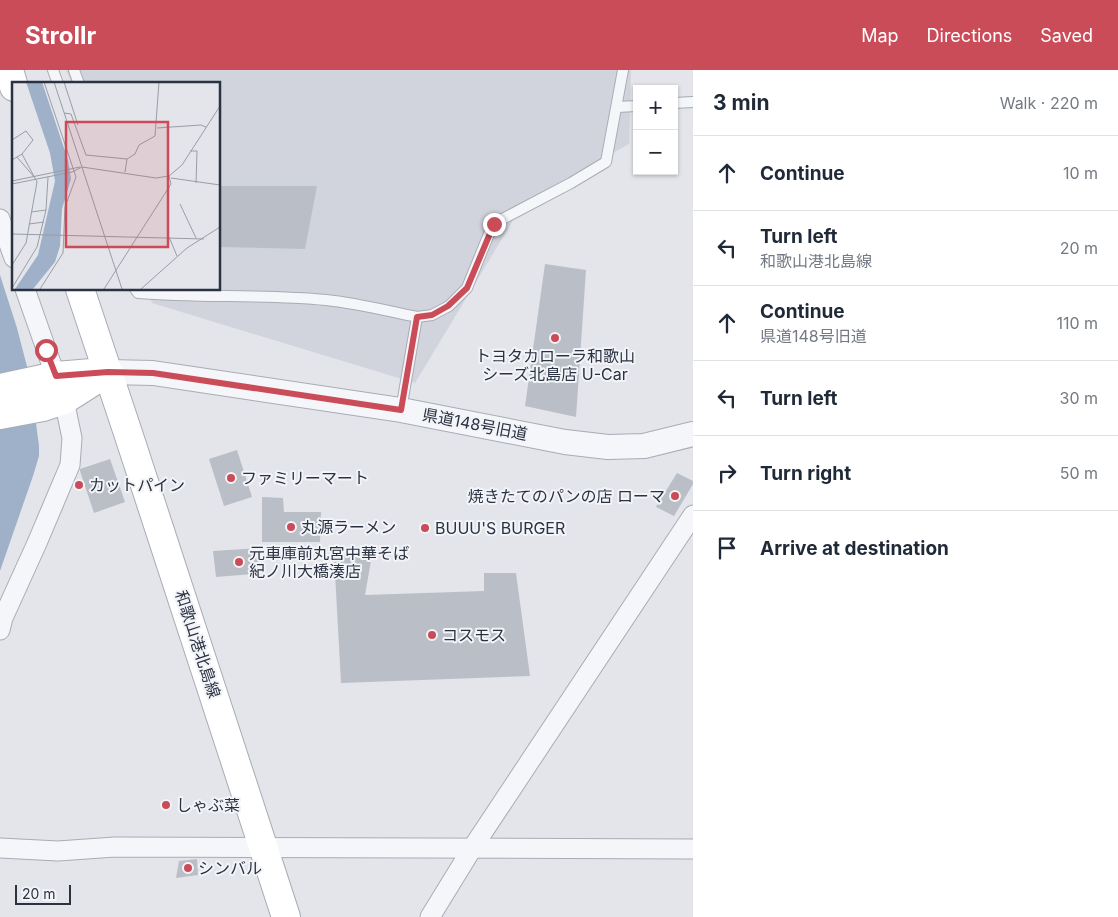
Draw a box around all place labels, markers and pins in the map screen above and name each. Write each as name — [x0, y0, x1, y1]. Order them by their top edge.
marker: トヨタカローラ和歌山 シーズ北島店 U-Car — [549, 332, 561, 344]
place label: トヨタカローラ和歌山 シーズ北島店 U-Car — [475, 346, 635, 384]
place label: ファミリーマート — [241, 468, 369, 488]
marker: ファミリーマート — [225, 472, 237, 484]
place label: カットパイン — [89, 475, 185, 495]
marker: カットパイン — [73, 479, 85, 491]
place label: 焼きたてのパンの店 ローマ — [468, 486, 665, 506]
marker: 焼きたてのパンの店 ローマ — [669, 490, 681, 502]
place label: 丸源ラーメン — [301, 517, 396, 537]
place label: BUUU'S BURGER — [435, 518, 565, 538]
marker: 丸源ラーメン — [285, 521, 297, 533]
marker: BUUU'S BURGER — [419, 522, 431, 534]
place label: 元車庫前丸宮中華そば 紀ノ川大橋湊店 — [249, 543, 409, 581]
marker: 元車庫前丸宮中華そば 紀ノ川大橋湊店 — [233, 556, 245, 568]
place label: コスモス — [442, 625, 506, 645]
marker: コスモス — [426, 629, 438, 641]
place label: しゃぶ菜 — [176, 795, 240, 815]
marker: しゃぶ菜 — [160, 799, 172, 811]
place label: シンバル — [198, 858, 262, 878]
marker: シンバル — [182, 862, 194, 874]

